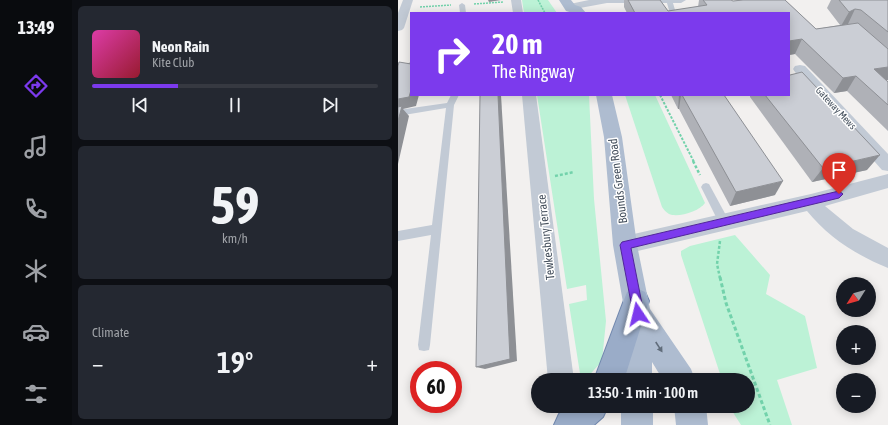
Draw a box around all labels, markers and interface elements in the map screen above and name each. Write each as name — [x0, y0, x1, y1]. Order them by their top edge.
text: 13:49 — [17, 17, 55, 38]
icon: right — [426, 28, 478, 80]
text: 20 m — [492, 28, 542, 60]
text: Neon Rain — [152, 38, 209, 55]
text: Kite Club — [152, 55, 194, 70]
text: The Ringway — [492, 61, 575, 82]
icon: directions — [22, 72, 50, 100]
street label: Gateway Mews — [814, 85, 859, 132]
icon: previous — [129, 94, 151, 116]
icon: pause — [224, 94, 246, 116]
icon: next — [319, 94, 341, 116]
icon: music — [22, 133, 50, 161]
street label: Bounds Green Road — [606, 138, 630, 224]
pin — [822, 153, 856, 194]
icon: arrive — [828, 159, 850, 181]
text: 59 — [211, 175, 259, 235]
street label: Tewkesbury Terrace — [535, 194, 557, 280]
icon: phone — [22, 195, 50, 223]
text: km/h — [222, 231, 248, 246]
icon: climate — [22, 257, 50, 285]
north arrow — [836, 277, 876, 317]
map controls — [836, 277, 876, 413]
position arrow — [617, 293, 659, 335]
icon: car — [22, 318, 50, 346]
text: Climate — [92, 325, 129, 340]
button: + — [836, 325, 876, 365]
one-way arrow — [655, 342, 663, 352]
text: 19° — [217, 345, 253, 379]
text: − — [92, 350, 103, 376]
text: + — [367, 350, 378, 376]
speed limit sign: 60 — [410, 361, 462, 413]
button: − — [836, 373, 876, 413]
icon: filters — [22, 380, 50, 408]
text: 13:50 · 1 min · 100 m — [588, 384, 698, 401]

